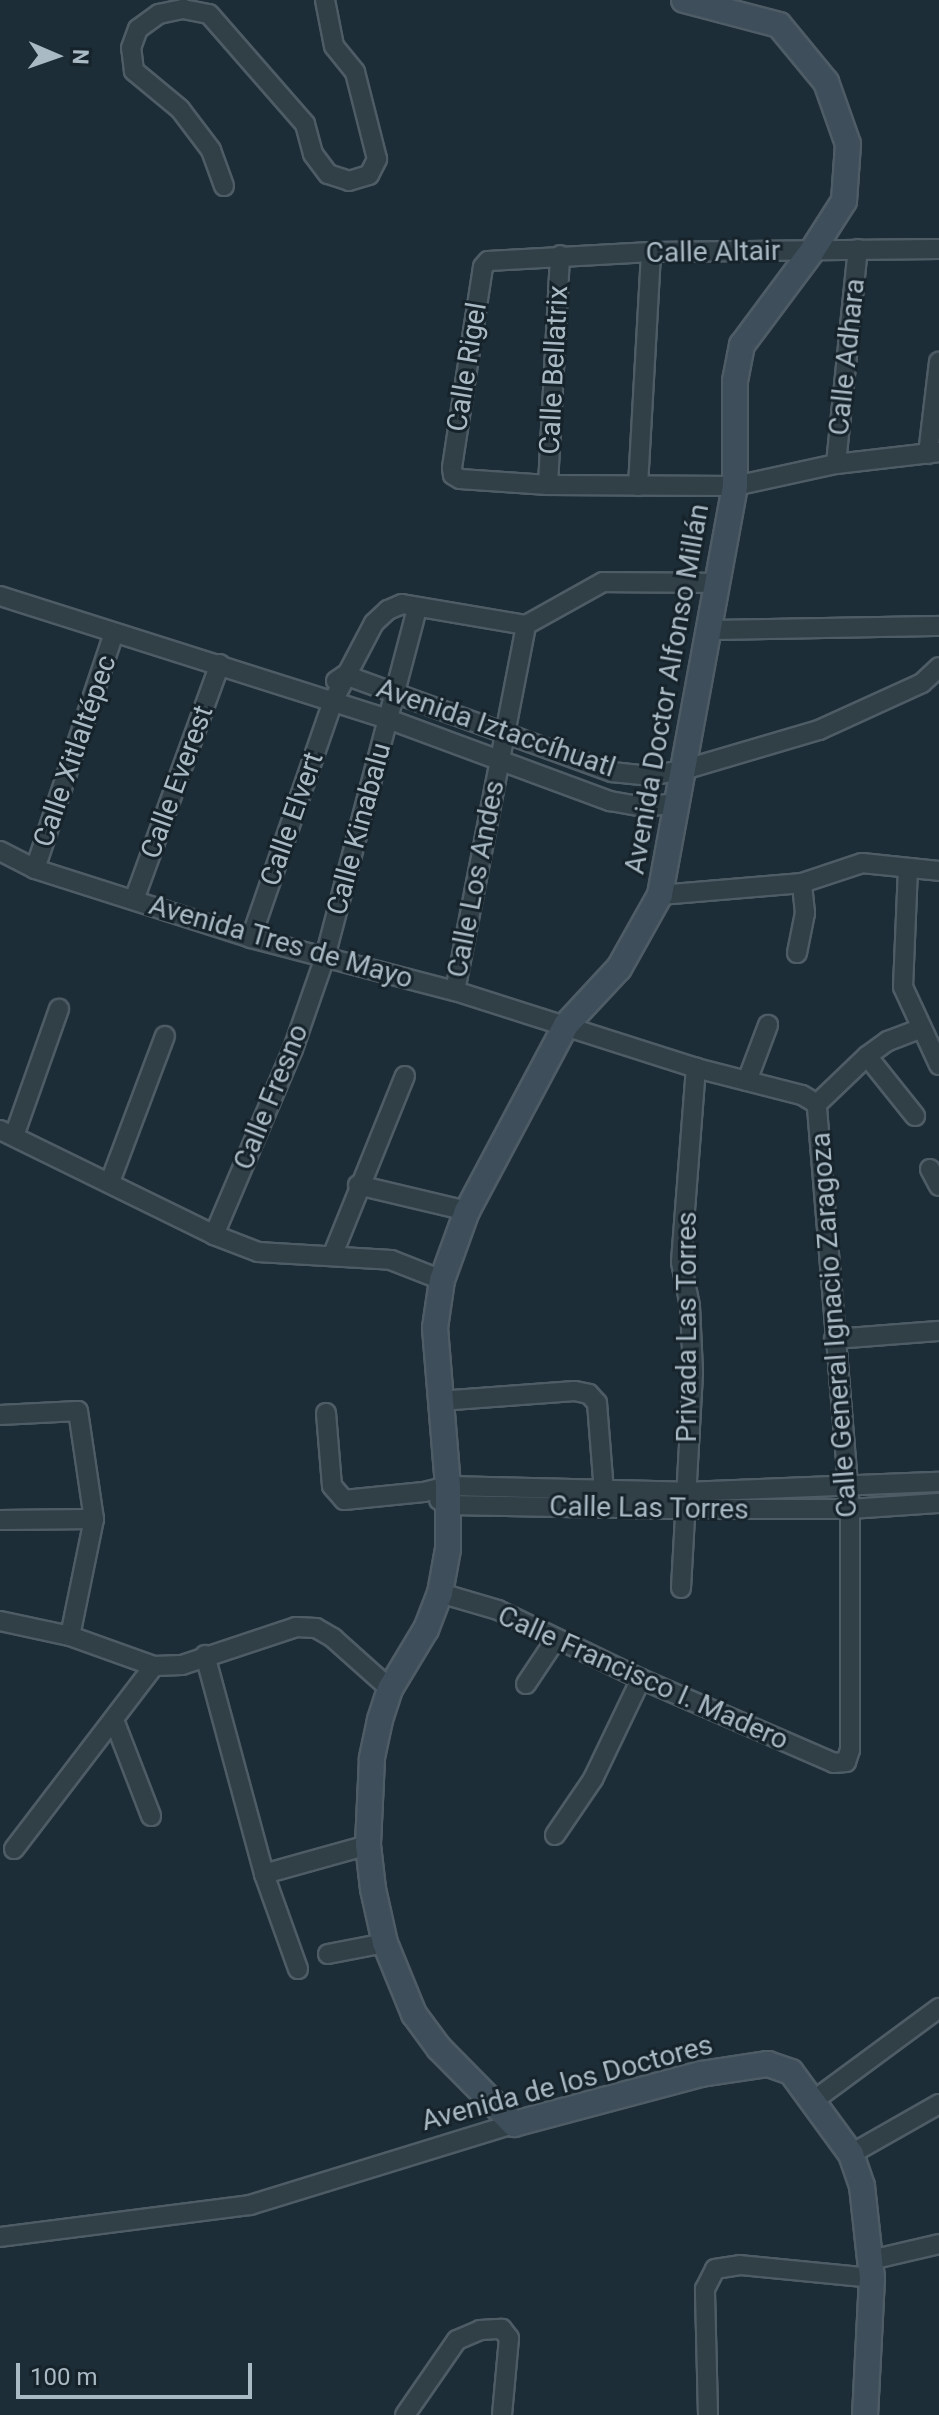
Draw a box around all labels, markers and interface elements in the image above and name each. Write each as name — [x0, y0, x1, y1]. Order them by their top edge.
north arrow — [16, 16, 96, 96]
text: N — [68, 49, 93, 65]
street label: Calle Altair — [645, 234, 781, 270]
street label: Calle Adhara — [822, 277, 872, 437]
street label: Calle Bellatrix — [533, 285, 575, 455]
street label: Calle Rigel — [440, 300, 494, 434]
street label: Avenida Doctor Alfonso Millán — [618, 501, 716, 877]
street label: Calle Xitlaltépec — [26, 651, 124, 851]
street label: Avenida Iztaccíhuatl — [372, 671, 620, 785]
street label: Calle Everest — [134, 701, 220, 863]
street label: Calle Kinabalu — [320, 739, 398, 919]
street label: Calle Elvert — [253, 748, 331, 890]
street label: Calle Los Andes — [440, 778, 512, 980]
street label: Avenida Tres de Mayo — [145, 888, 417, 996]
street label: Calle Fresno — [227, 1019, 315, 1175]
street label: Calle General Ignacio Zaragoza — [804, 1131, 864, 1519]
street label: Privada Las Torres — [670, 1211, 704, 1443]
street label: Calle Las Torres — [549, 1489, 749, 1527]
street label: Calle Francisco I. Madero — [492, 1599, 794, 1757]
street label: Avenida de los Doctores — [418, 2028, 716, 2138]
scale bar — [20, 2347, 256, 2397]
text: 100 m — [30, 2363, 97, 2391]

